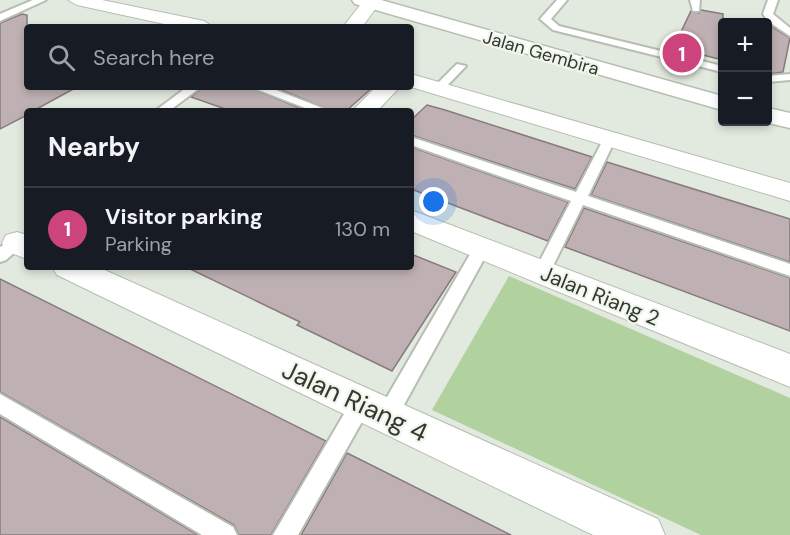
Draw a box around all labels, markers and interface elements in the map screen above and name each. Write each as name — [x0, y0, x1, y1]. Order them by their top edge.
map controls — [718, 18, 772, 126]
button: + — [718, 18, 772, 72]
search box — [24, 24, 414, 90]
street label: Jalan Gembira — [480, 25, 602, 81]
pin: 1 — [662, 31, 702, 76]
icon: search — [45, 41, 78, 74]
text: Search here — [93, 43, 214, 72]
button: − — [718, 72, 772, 126]
text: Nearby — [48, 130, 140, 164]
your location — [419, 187, 448, 216]
text: Visitor parking — [105, 202, 263, 231]
text: 1 — [64, 216, 71, 242]
text: 130 m — [335, 216, 390, 242]
text: Parking — [105, 231, 172, 257]
street label: Jalan Riang 2 — [536, 259, 664, 333]
street label: Jalan Riang 4 — [277, 352, 433, 450]

